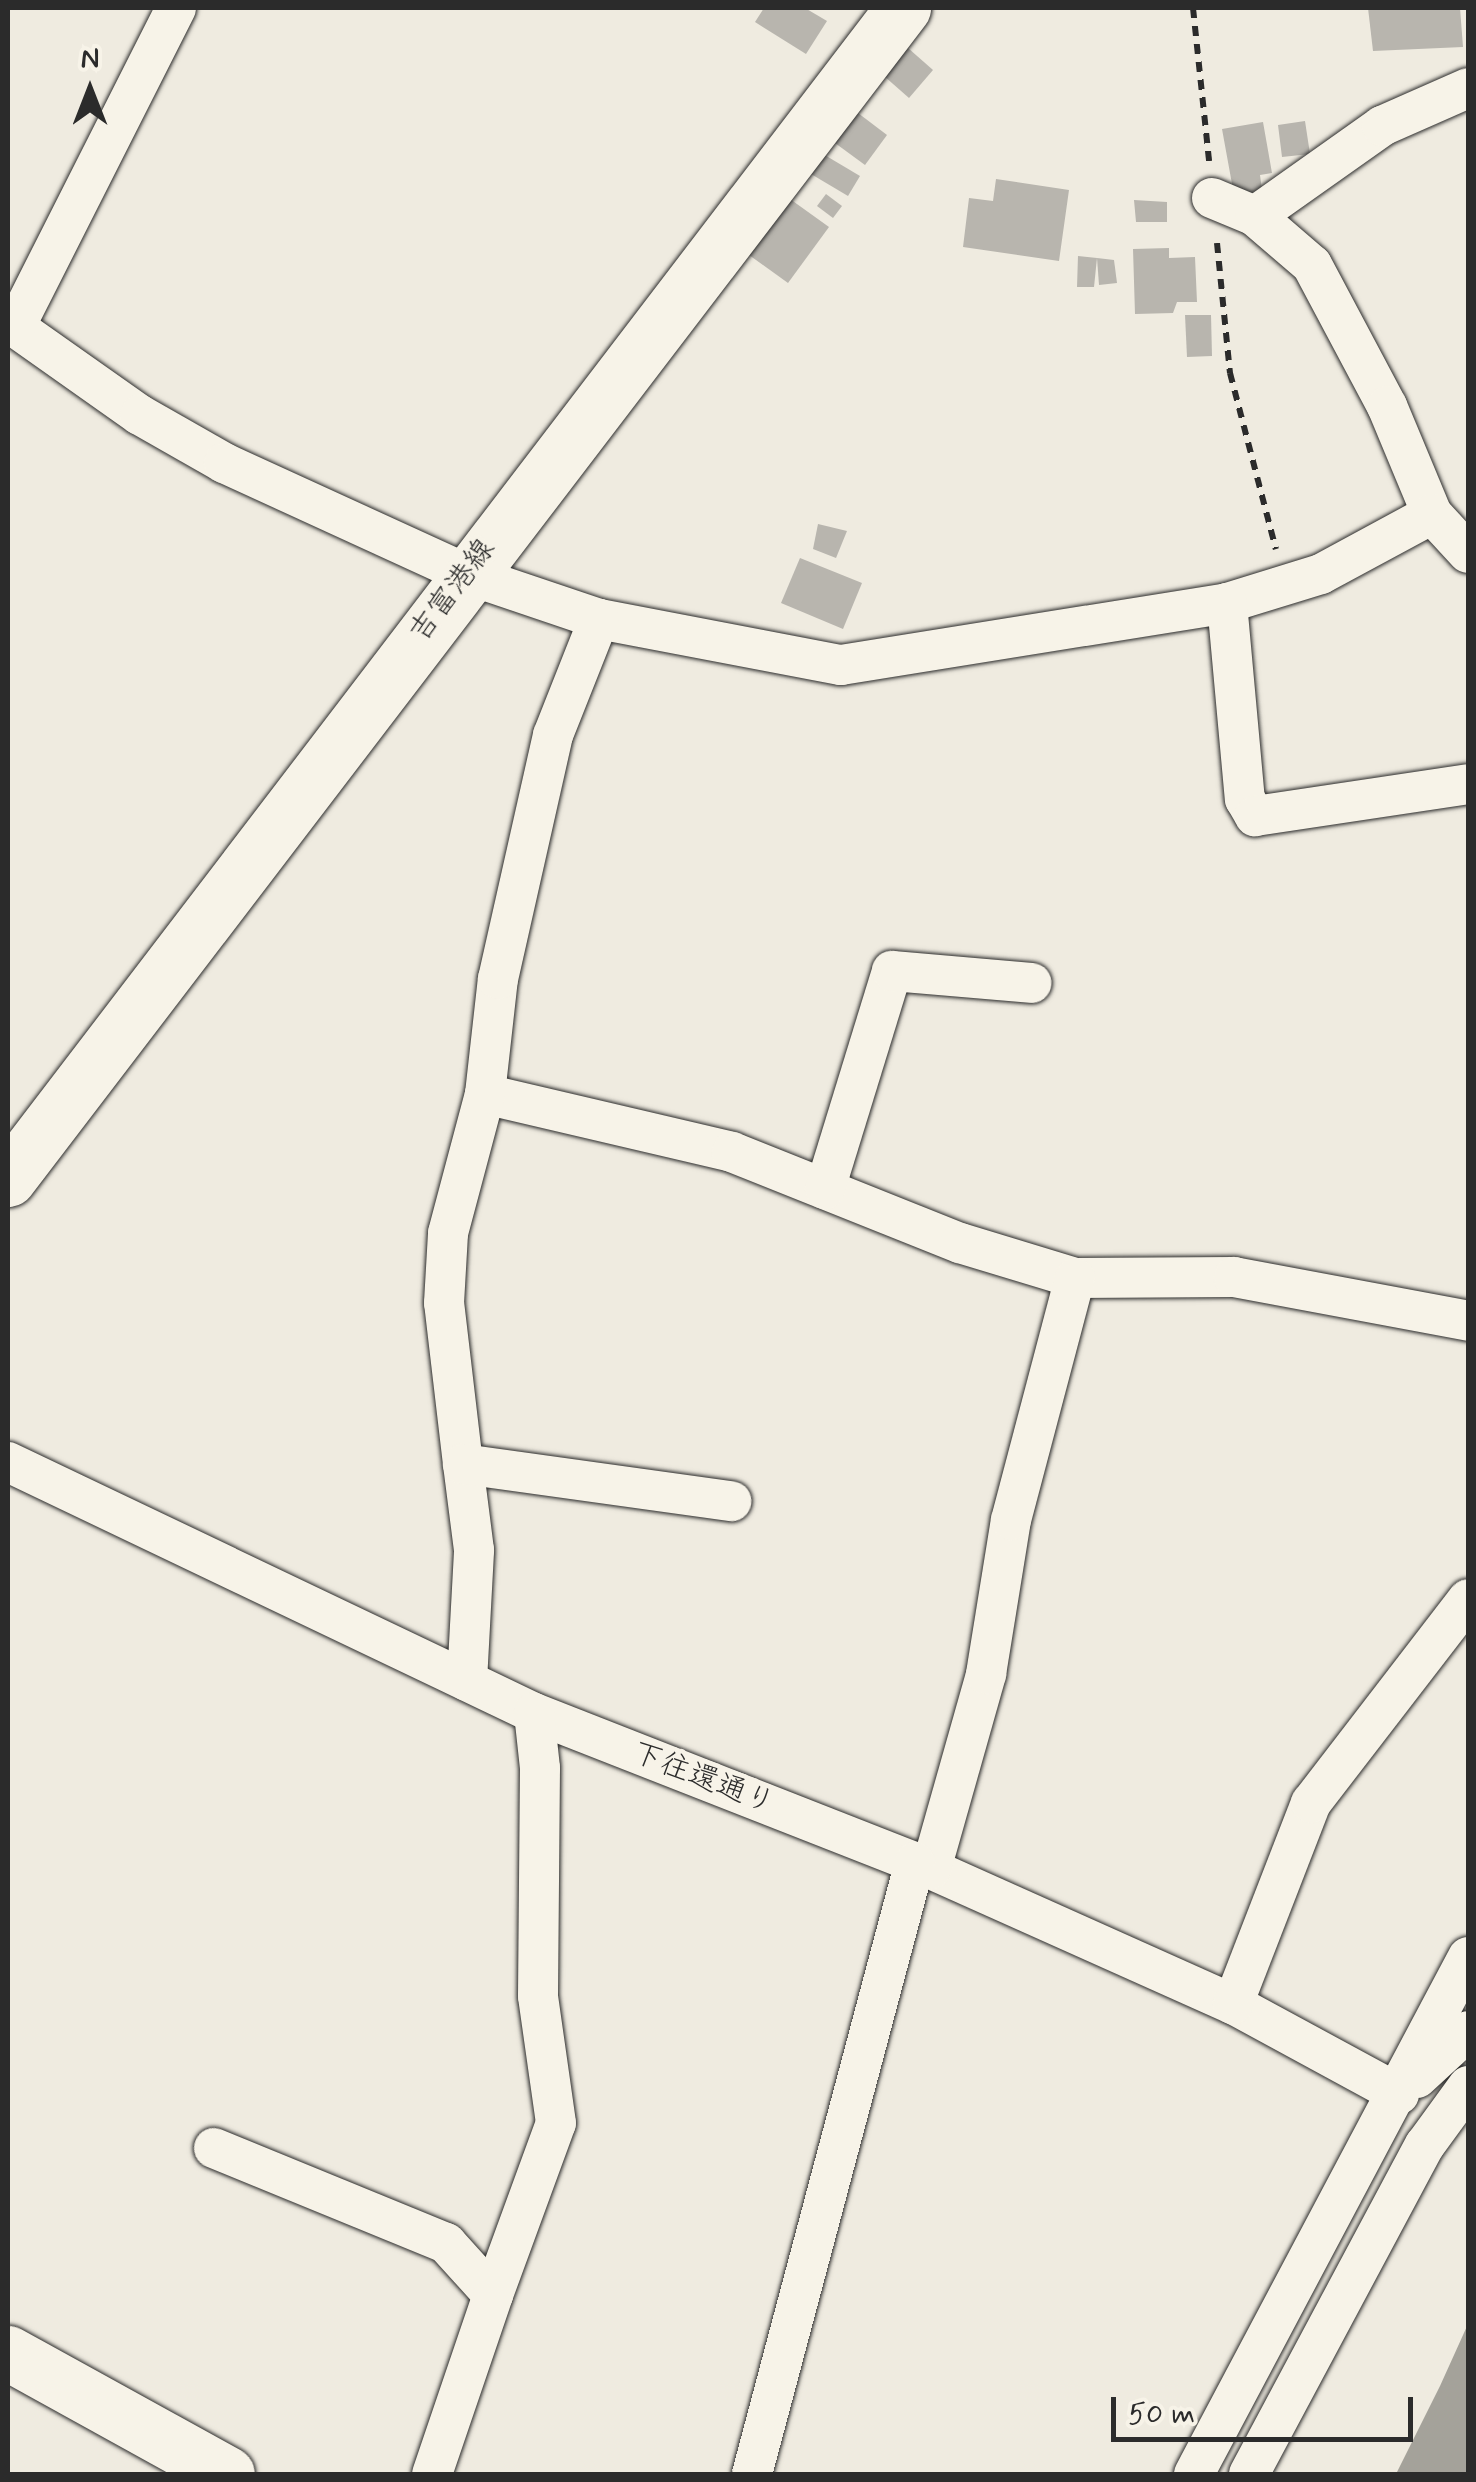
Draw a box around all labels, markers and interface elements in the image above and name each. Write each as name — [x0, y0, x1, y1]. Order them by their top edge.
north arrow — [40, 40, 140, 140]
text: N — [81, 41, 99, 78]
street label: 吉富港線 — [403, 532, 503, 650]
street label: 下往還通り — [627, 1735, 779, 1823]
scale bar — [1116, 2377, 1418, 2439]
text: 50 m — [1128, 2395, 1195, 2434]

